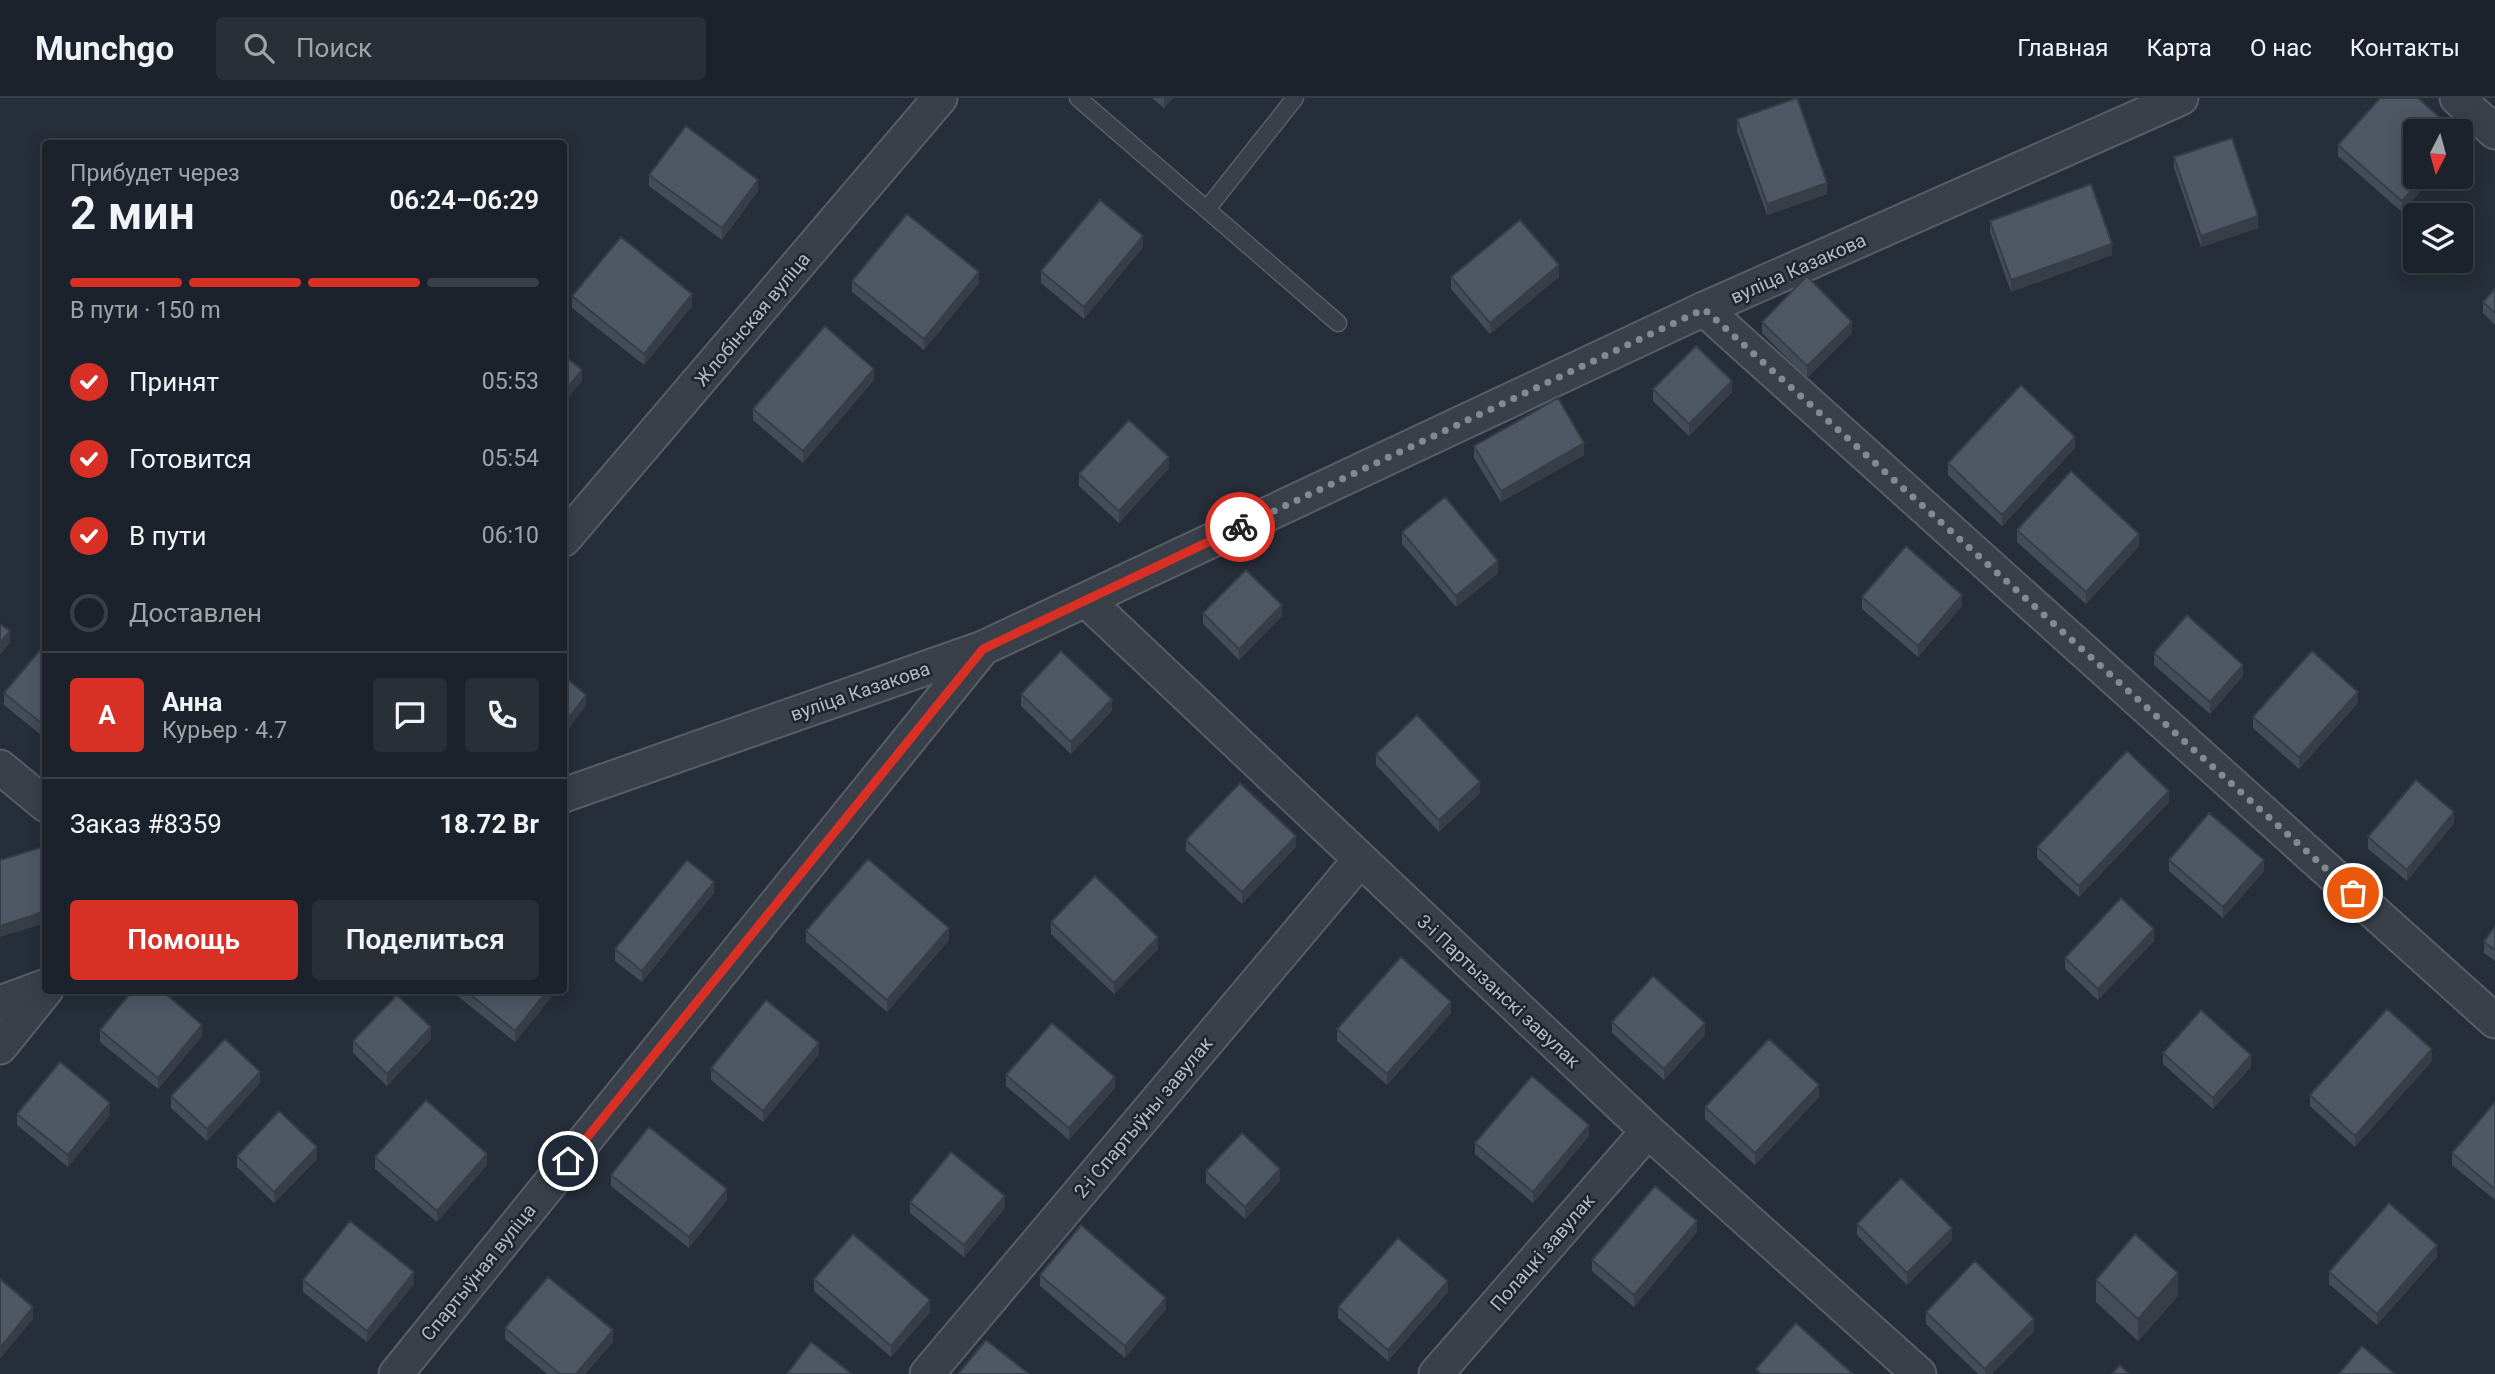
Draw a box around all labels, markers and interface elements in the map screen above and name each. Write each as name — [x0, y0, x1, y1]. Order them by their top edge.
search box — [216, 17, 706, 80]
text: Munchgo — [35, 29, 174, 68]
icon: search — [240, 29, 278, 67]
text: Поиск — [296, 33, 372, 63]
text: Главная — [2017, 34, 2108, 62]
text: Карта — [2146, 34, 2212, 62]
text: О нас — [2250, 34, 2312, 62]
text: Контакты — [2350, 34, 2460, 62]
north arrow — [2403, 119, 2473, 189]
map controls — [2403, 119, 2473, 273]
text: Прибудет через — [70, 160, 240, 187]
text: 06:24–06:29 — [389, 185, 539, 215]
text: 2 мин — [70, 186, 195, 240]
button: layers — [2403, 203, 2473, 273]
street label: вуліца Казакова — [1727, 228, 1870, 309]
street label: Жлобінская вуліца — [690, 248, 815, 391]
text: В пути · 150 m — [70, 297, 221, 324]
icon: check — [70, 363, 108, 401]
text: Принят — [129, 367, 219, 397]
text: 05:53 — [482, 368, 539, 395]
icon: check — [70, 440, 108, 478]
text: Готовится — [129, 444, 252, 474]
text: 05:54 — [482, 445, 539, 472]
courier — [1205, 492, 1275, 562]
icon: bike — [1221, 508, 1259, 546]
icon: check — [70, 517, 108, 555]
text: В пути — [129, 521, 206, 551]
text: 06:10 — [482, 522, 539, 549]
text: Доставлен — [129, 598, 262, 628]
street label: вуліца Казакова — [787, 657, 933, 726]
button: chat — [373, 678, 447, 752]
button: phone — [465, 678, 539, 752]
text: Анна — [162, 687, 222, 717]
text: А — [98, 700, 116, 730]
text: Курьер · 4.7 — [162, 717, 287, 744]
text: Заказ #8359 — [70, 809, 222, 839]
text: 18.72 Br — [439, 809, 539, 839]
pin — [2323, 863, 2383, 923]
icon: bag — [2334, 874, 2372, 912]
button: Помощь — [70, 900, 298, 980]
button: Поделиться — [312, 900, 539, 980]
street label: 3-і Партызанскі завулак — [1412, 910, 1585, 1073]
street label: 2-і Спартыўны завулак — [1069, 1032, 1218, 1203]
pin — [538, 1131, 598, 1191]
icon: home — [549, 1142, 587, 1180]
street label: Полацкі завулак — [1485, 1189, 1600, 1315]
street label: Спартыўная вуліца — [416, 1199, 541, 1345]

